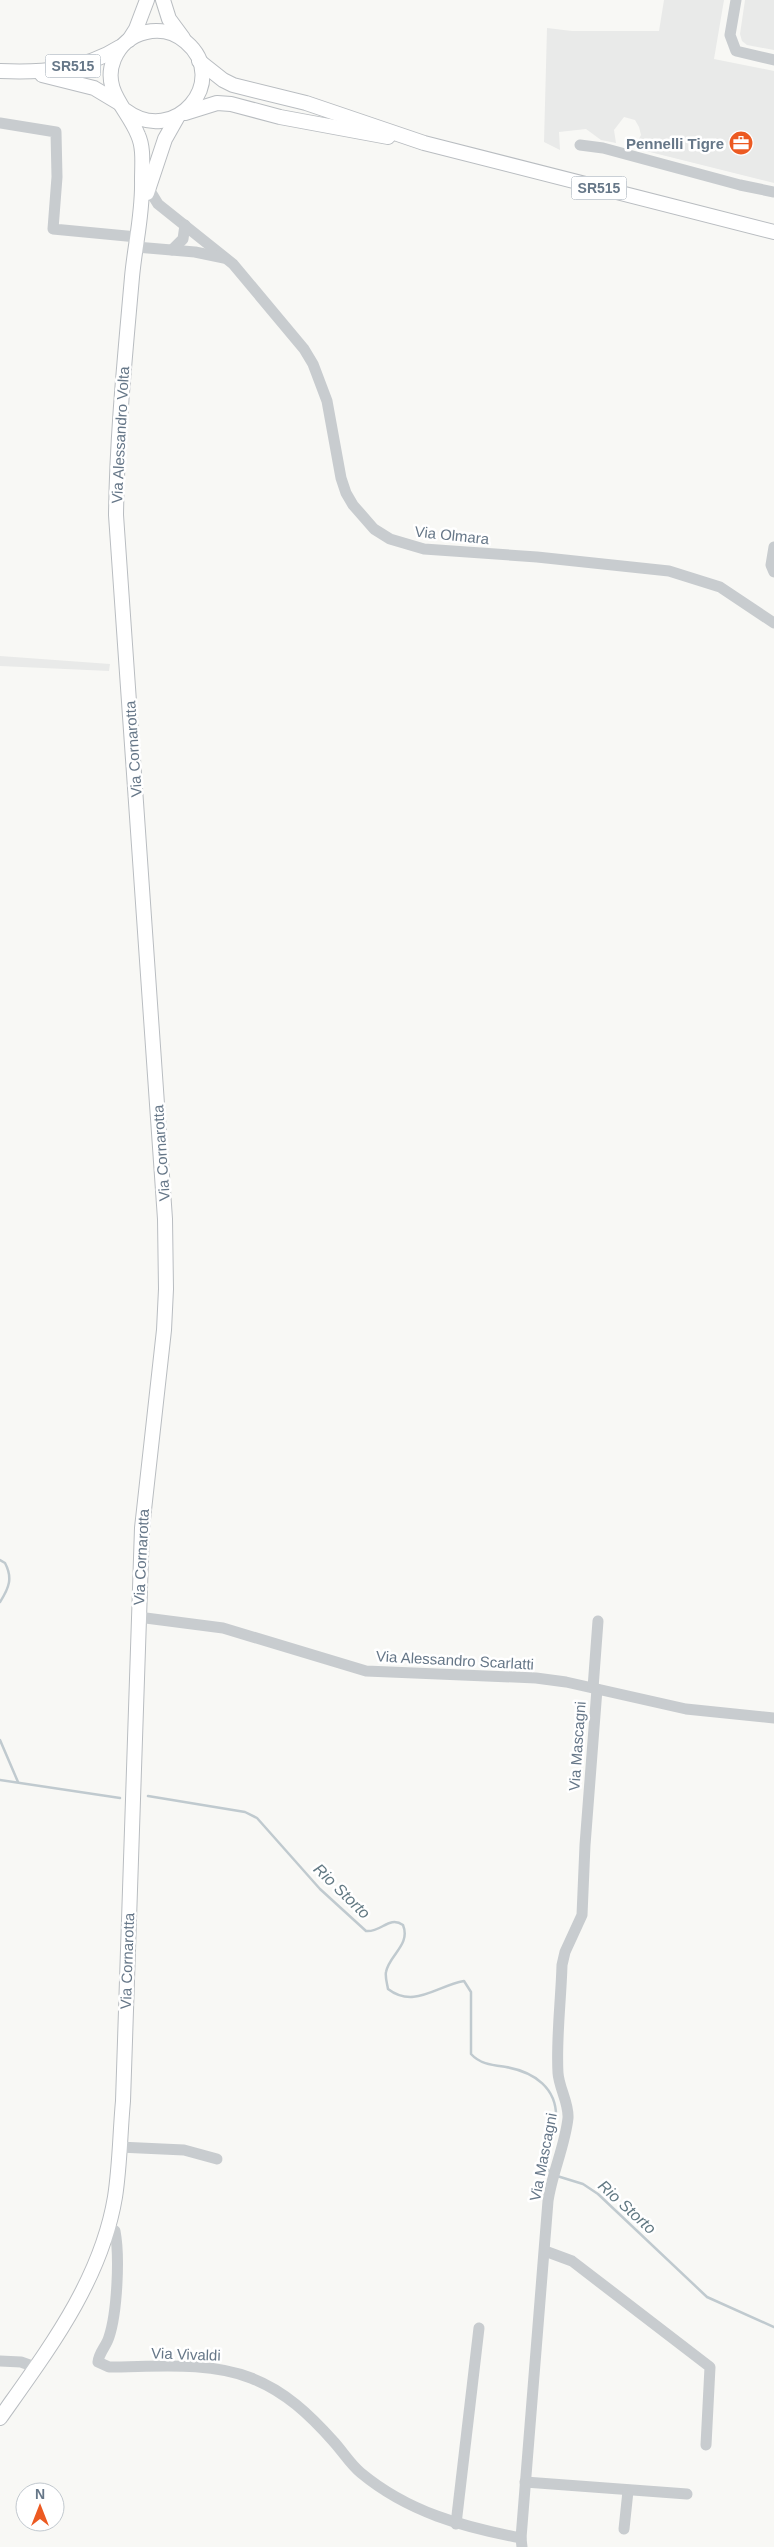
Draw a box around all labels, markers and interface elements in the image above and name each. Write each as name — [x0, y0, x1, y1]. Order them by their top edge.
road number: SR515 — [46, 54, 100, 78]
office icon: Pennelli Tigre — [728, 130, 754, 156]
place label: Pennelli Tigre — [626, 135, 724, 152]
road number: SR515 — [572, 177, 626, 200]
street label: Via Alessandro Volta — [108, 365, 132, 504]
street label: Via Olmara — [414, 523, 491, 547]
street label: Via Cornarotta — [121, 700, 145, 798]
street label: Via Cornarotta — [149, 1104, 173, 1202]
street label: Via Cornarotta — [130, 1508, 152, 1606]
street label: Via Alessandro Scarlatti — [376, 1647, 534, 1673]
street label: Via Mascagni — [565, 1701, 589, 1791]
water label: Rio Storto — [311, 1860, 374, 1922]
street label: Via Cornarotta — [117, 1912, 137, 2009]
street label: Via Mascagni — [526, 2111, 560, 2203]
water label: Rio Storto — [595, 2177, 659, 2237]
street label: Via Vivaldi — [151, 2344, 221, 2364]
north arrow — [15, 2482, 65, 2532]
text: N — [35, 2486, 45, 2502]

